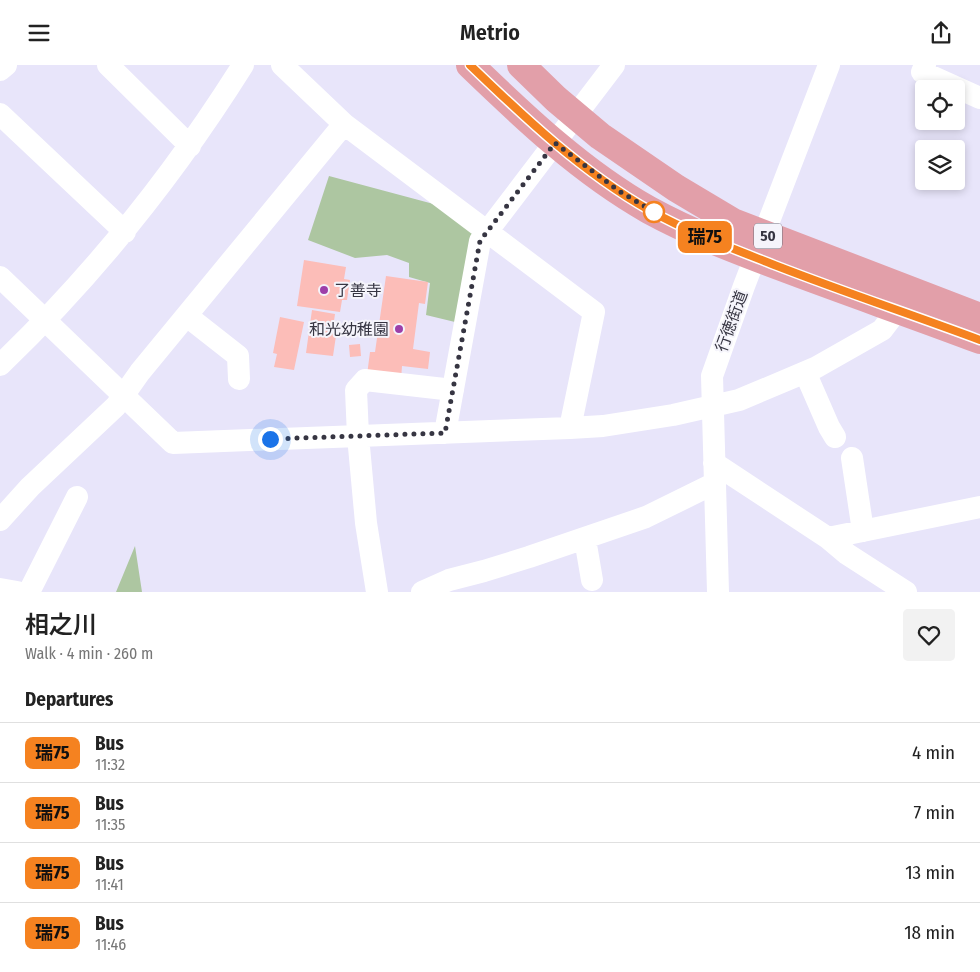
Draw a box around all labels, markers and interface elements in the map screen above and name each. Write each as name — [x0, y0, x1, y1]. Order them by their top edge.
icon: menu — [25, 19, 53, 47]
text: Metrio — [460, 19, 520, 46]
icon: share — [927, 19, 955, 47]
map controls — [915, 80, 965, 190]
button: locate — [915, 80, 965, 130]
button: layers — [915, 140, 965, 190]
unlabelled marker — [643, 201, 665, 223]
line badge: 瑞75 — [676, 221, 734, 253]
road number: 50 — [754, 223, 782, 249]
text: 瑞75 — [688, 226, 722, 248]
place label: 了善寺 — [334, 281, 382, 300]
marker: 了善寺 — [318, 284, 330, 296]
street label: 行徳街道 — [712, 288, 751, 354]
place label: 和光幼稚園 — [309, 320, 389, 339]
marker: 和光幼稚園 — [393, 323, 405, 335]
your location — [258, 427, 283, 452]
button: heart — [903, 609, 955, 661]
text: 相之川 — [25, 611, 97, 639]
text: Walk · 4 min · 260 m — [25, 644, 153, 663]
text: Departures — [25, 688, 113, 711]
text: Bus — [95, 732, 124, 755]
text: 4 min — [912, 741, 955, 764]
text: 瑞75 — [35, 742, 70, 764]
text: 11:32 — [95, 755, 125, 774]
text: Bus — [95, 792, 124, 815]
text: 7 min — [913, 801, 955, 824]
text: 瑞75 — [35, 802, 70, 824]
text: 11:35 — [95, 815, 125, 834]
text: Bus — [95, 852, 124, 875]
text: 13 min — [905, 861, 955, 884]
text: 瑞75 — [35, 862, 70, 884]
text: 11:41 — [95, 875, 124, 894]
text: Bus — [95, 912, 124, 935]
text: 18 min — [904, 921, 955, 944]
text: 瑞75 — [35, 922, 70, 944]
text: 11:46 — [95, 935, 126, 954]

